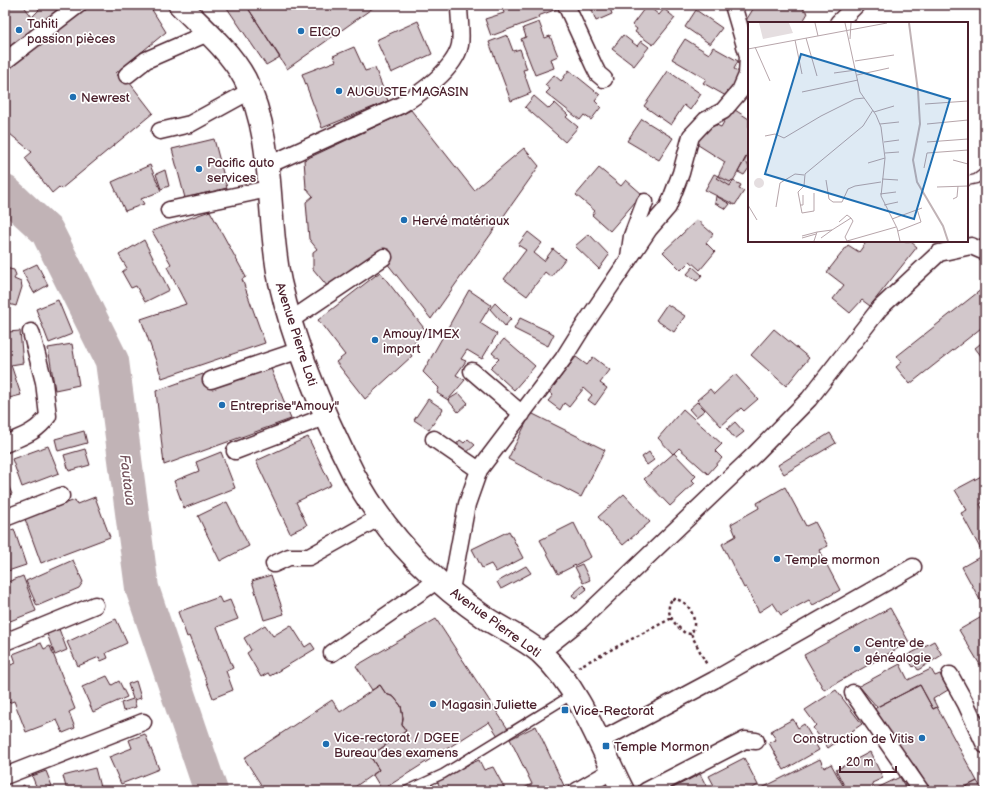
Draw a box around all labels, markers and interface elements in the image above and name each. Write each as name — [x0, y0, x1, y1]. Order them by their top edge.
place label: Tahiti passion pièces — [27, 16, 116, 47]
inset map — [748, 22, 968, 242]
place label: EICO — [309, 24, 341, 40]
marker: Tahiti passion pièces — [14, 25, 24, 35]
marker: EICO — [296, 26, 306, 36]
place label: AUGUSTE MAGASIN — [347, 84, 469, 100]
marker: AUGUSTE MAGASIN — [334, 86, 344, 96]
place label: Newrest — [81, 90, 130, 106]
marker: Newrest — [68, 92, 78, 102]
place label: Pacific auto services — [207, 155, 274, 186]
marker: Pacific auto services — [194, 164, 204, 174]
place label: Hervé matériaux — [412, 213, 509, 229]
marker: Hervé matériaux — [399, 215, 409, 225]
street label: Avenue Pierre Loti — [272, 281, 320, 388]
place label: Amouy/IMEX import — [383, 326, 460, 357]
marker: Amouy/IMEX import — [370, 335, 380, 345]
place label: Entreprise"Amouy" — [230, 398, 340, 414]
marker: Entreprise"Amouy" — [217, 400, 227, 410]
water label: Fautaua — [116, 453, 139, 507]
place label: Temple mormon — [785, 552, 880, 568]
marker: Temple mormon — [772, 554, 782, 564]
street label: Avenue Pierre Loti — [447, 585, 544, 661]
place label: Centre de généalogie — [865, 635, 932, 666]
marker: Centre de généalogie — [852, 644, 862, 654]
place label: Magasin Juliette — [441, 697, 537, 713]
marker: Magasin Juliette — [428, 699, 438, 709]
place label: Vice-Rectorat — [573, 703, 654, 719]
marker: Vice-Rectorat — [560, 705, 570, 715]
place label: Vice-rectorat / DGEE Bureau des examens — [334, 730, 460, 761]
place label: Construction de Vitis — [793, 731, 915, 747]
marker: Construction de Vitis — [917, 733, 927, 743]
marker: Vice-rectorat / DGEE Bureau des examens — [321, 739, 331, 749]
place label: Temple Mormon — [614, 739, 709, 755]
marker: Temple Mormon — [601, 741, 611, 751]
scale bar — [840, 748, 896, 774]
text: 20 m — [846, 755, 873, 770]

